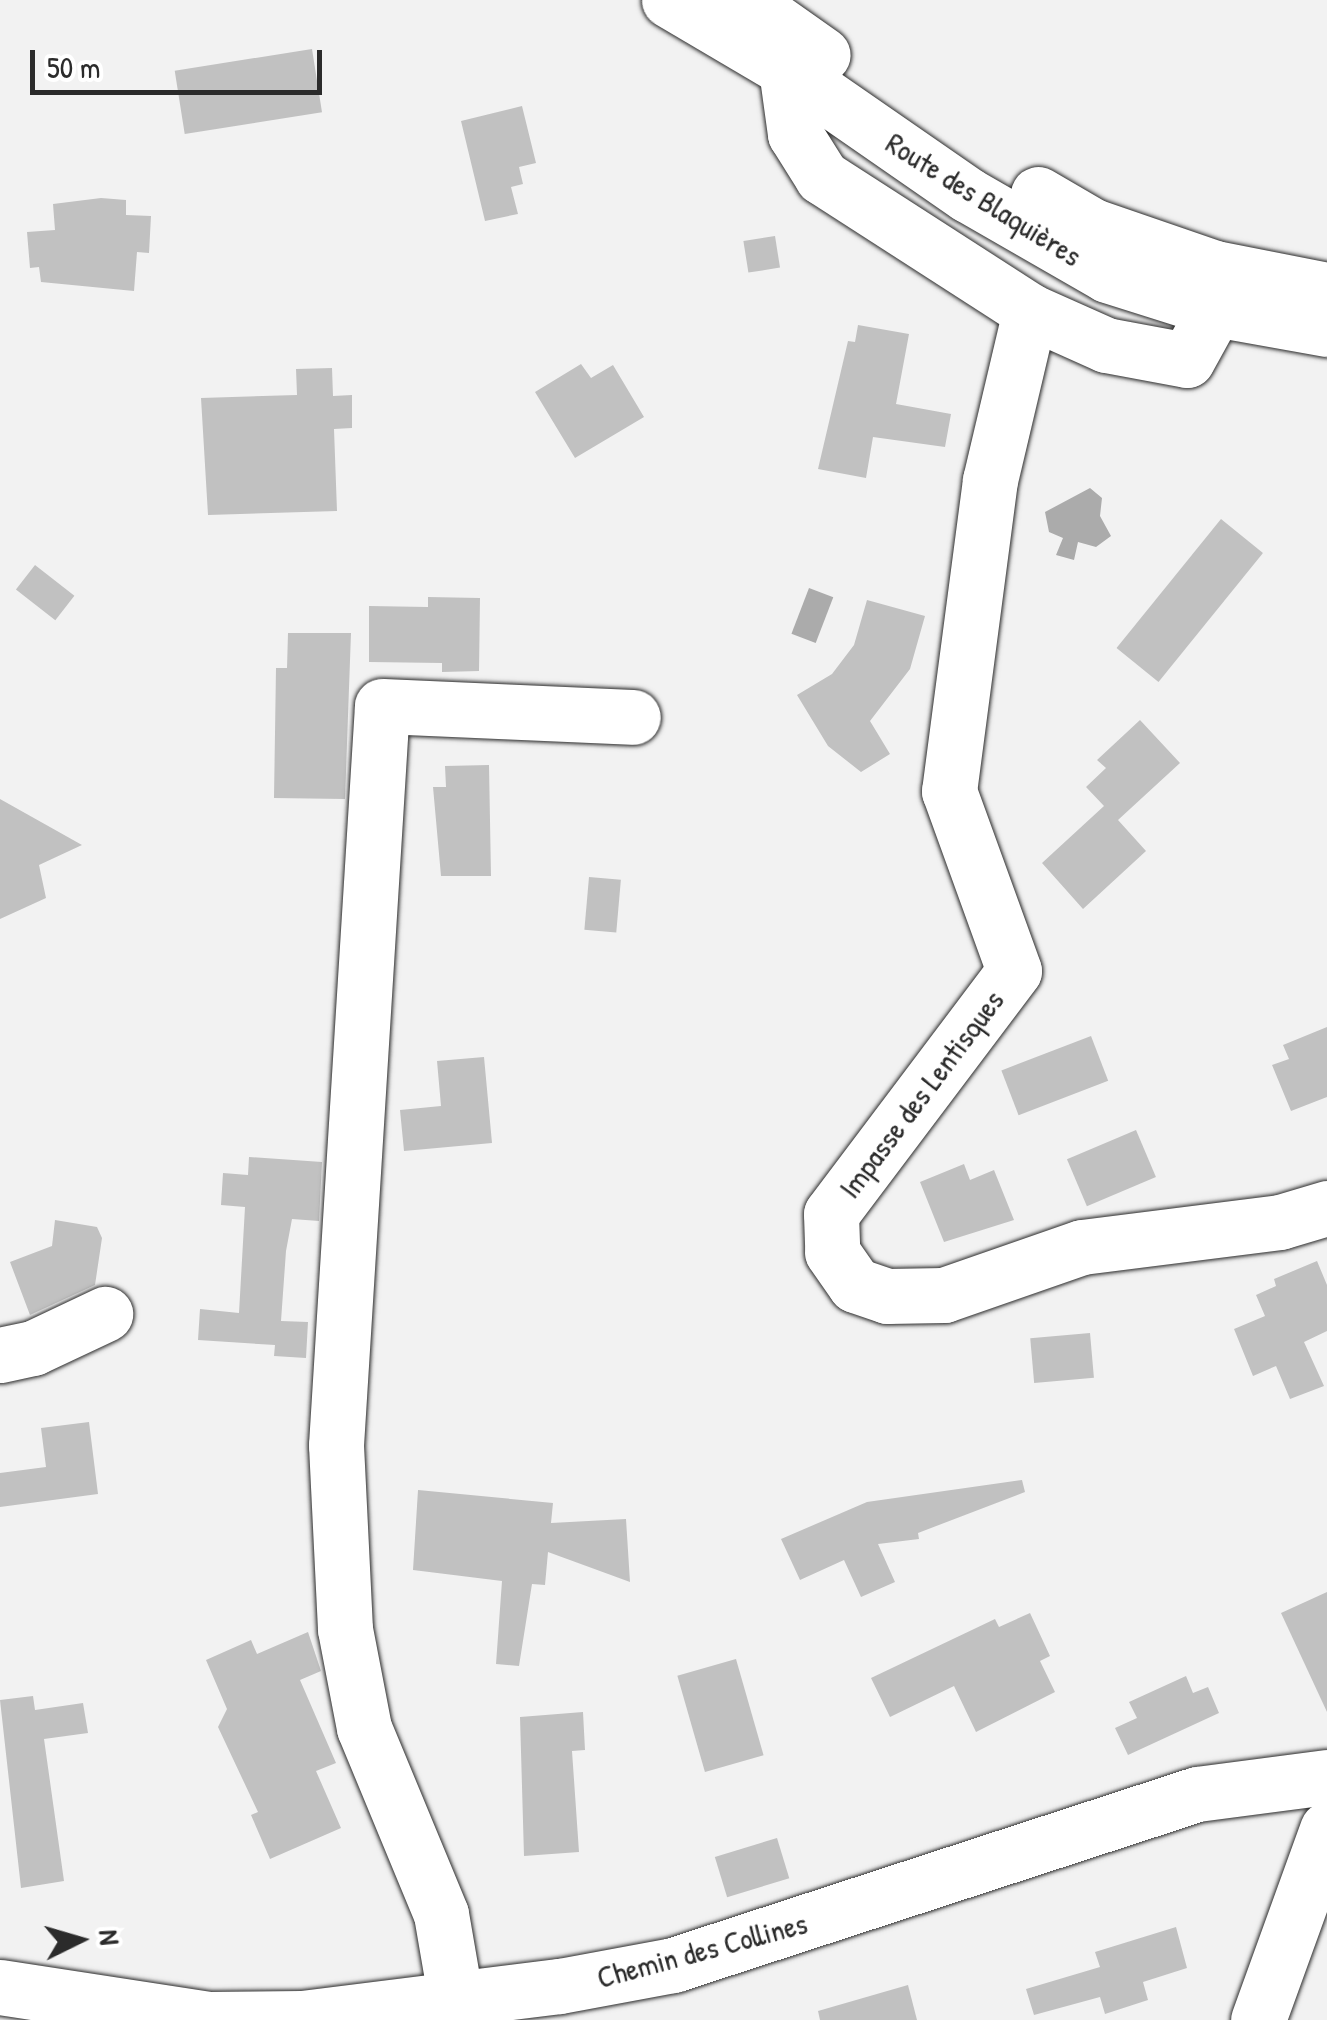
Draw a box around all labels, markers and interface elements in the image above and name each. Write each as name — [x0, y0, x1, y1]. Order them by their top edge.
scale bar — [35, 30, 328, 92]
text: 50 m — [47, 47, 100, 87]
street label: Route des Blaquières — [880, 125, 1088, 273]
street label: Impasse des Lentisques — [831, 983, 1011, 1205]
north arrow — [30, 1890, 130, 1990]
street label: Chemin des Collines — [593, 1905, 811, 1995]
text: N — [90, 1928, 129, 1946]

